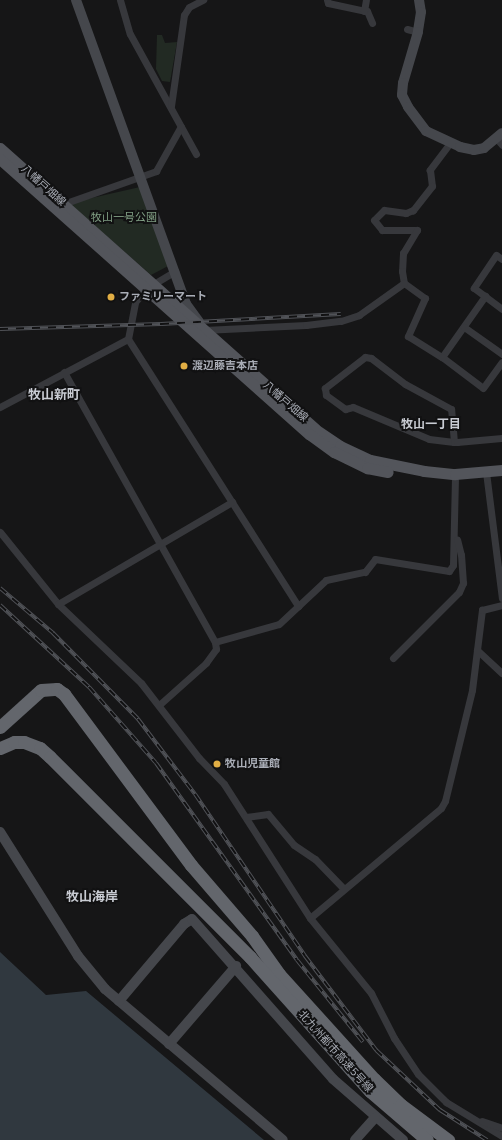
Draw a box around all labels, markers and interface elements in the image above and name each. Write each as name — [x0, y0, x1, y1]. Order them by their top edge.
street label: 八幡戸畑線 — [18, 163, 68, 209]
park label: 牧山一号公園 — [91, 211, 157, 225]
place label: ファミリーマート — [119, 290, 207, 304]
marker: ファミリーマート — [106, 292, 116, 302]
place label: 渡辺藤吉本店 — [192, 359, 258, 373]
marker: 渡辺藤吉本店 — [179, 361, 189, 371]
street label: 八幡戸畑線 — [260, 379, 310, 425]
district label: 牧山新町 — [28, 387, 80, 403]
district label: 牧山一丁目 — [401, 418, 461, 432]
place label: 牧山児童館 — [225, 757, 280, 771]
marker: 牧山児童館 — [212, 759, 222, 769]
district label: 牧山海岸 — [66, 889, 118, 905]
street label: 北九州都市高速5号線 — [295, 1008, 375, 1096]

